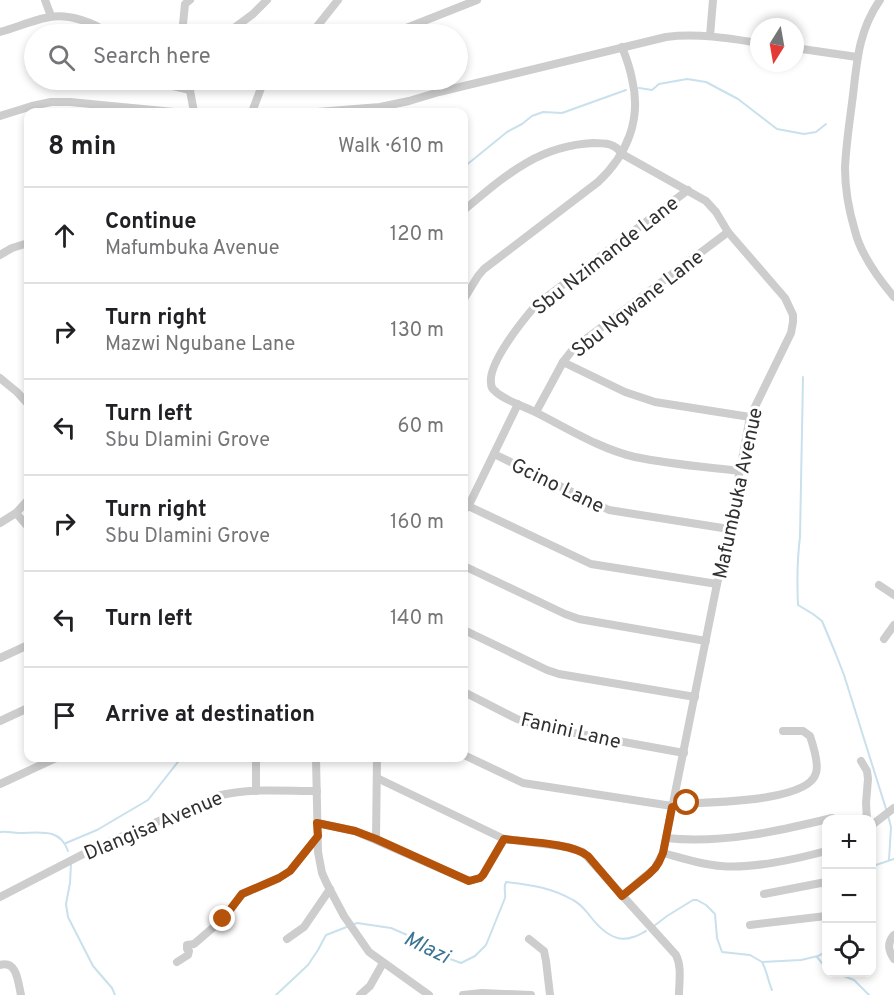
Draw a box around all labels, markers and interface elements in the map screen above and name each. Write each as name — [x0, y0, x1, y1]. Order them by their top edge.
north arrow — [750, 18, 804, 72]
search box — [24, 24, 468, 90]
icon: search — [45, 41, 78, 74]
text: Search here — [93, 44, 211, 71]
text: 8 min — [48, 131, 116, 164]
text: Walk · 610 m — [338, 134, 444, 160]
street label: Sbu Nzimande Lane — [528, 191, 685, 322]
text: Continue — [105, 209, 196, 236]
icon: ahead — [48, 219, 81, 252]
text: 120 m — [390, 222, 444, 248]
text: Mafumbuka Avenue — [105, 236, 279, 262]
street label: Sbu Ngwane Lane — [567, 245, 710, 364]
text: Turn right — [105, 305, 207, 332]
icon: right — [48, 315, 81, 348]
text: 130 m — [390, 318, 444, 344]
text: Mazwi Ngubane Lane — [105, 332, 295, 358]
text: Turn left — [105, 401, 193, 428]
street label: Mafumbuka Avenue — [708, 405, 770, 581]
icon: left — [48, 411, 81, 444]
text: 60 m — [398, 414, 444, 440]
text: Sbu Dlamini Grove — [105, 428, 270, 454]
street label: Gcino Lane — [506, 453, 608, 521]
text: Turn right — [105, 497, 207, 524]
icon: right — [48, 507, 81, 540]
text: 160 m — [390, 510, 444, 536]
text: Sbu Dlamini Grove — [105, 524, 270, 550]
icon: left — [48, 603, 81, 636]
text: Turn left — [105, 606, 193, 633]
text: 140 m — [390, 606, 444, 632]
icon: arrive — [48, 699, 81, 732]
text: Arrive at destination — [105, 702, 315, 729]
street label: Fanini Lane — [518, 708, 623, 756]
street label: Dlangisa Avenue — [81, 786, 227, 868]
route start — [673, 789, 699, 815]
map controls — [822, 815, 876, 977]
button: + — [822, 815, 876, 869]
button: − — [822, 869, 876, 923]
route end — [209, 905, 235, 931]
button: locate — [822, 923, 876, 977]
water label: Mlazi — [399, 926, 455, 972]

